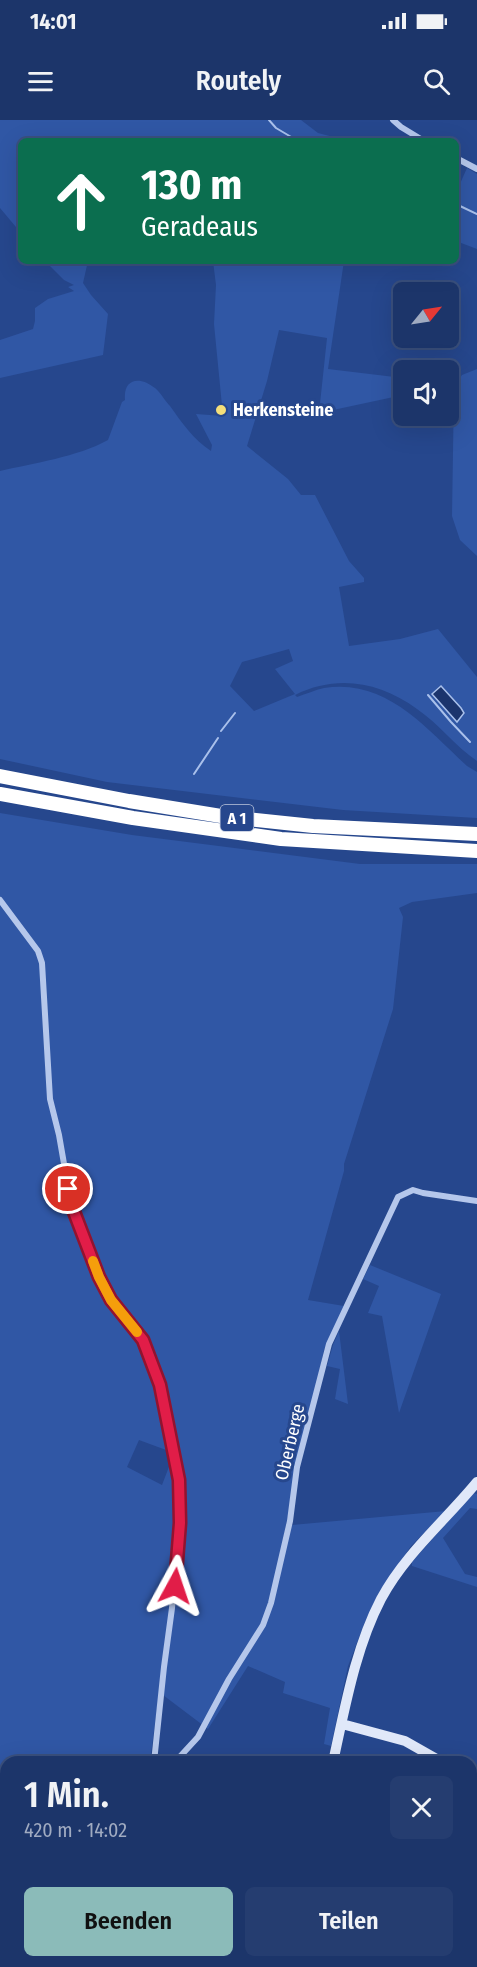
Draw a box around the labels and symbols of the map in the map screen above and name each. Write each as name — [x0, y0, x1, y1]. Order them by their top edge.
north arrow — [393, 282, 459, 348]
place label: Herkensteine — [233, 399, 333, 421]
marker: Herkensteine — [214, 403, 228, 417]
road number: A 1 — [220, 805, 254, 831]
pin — [42, 1163, 93, 1214]
street label: Oberberge — [271, 1402, 309, 1482]
position arrow — [143, 1554, 207, 1618]

